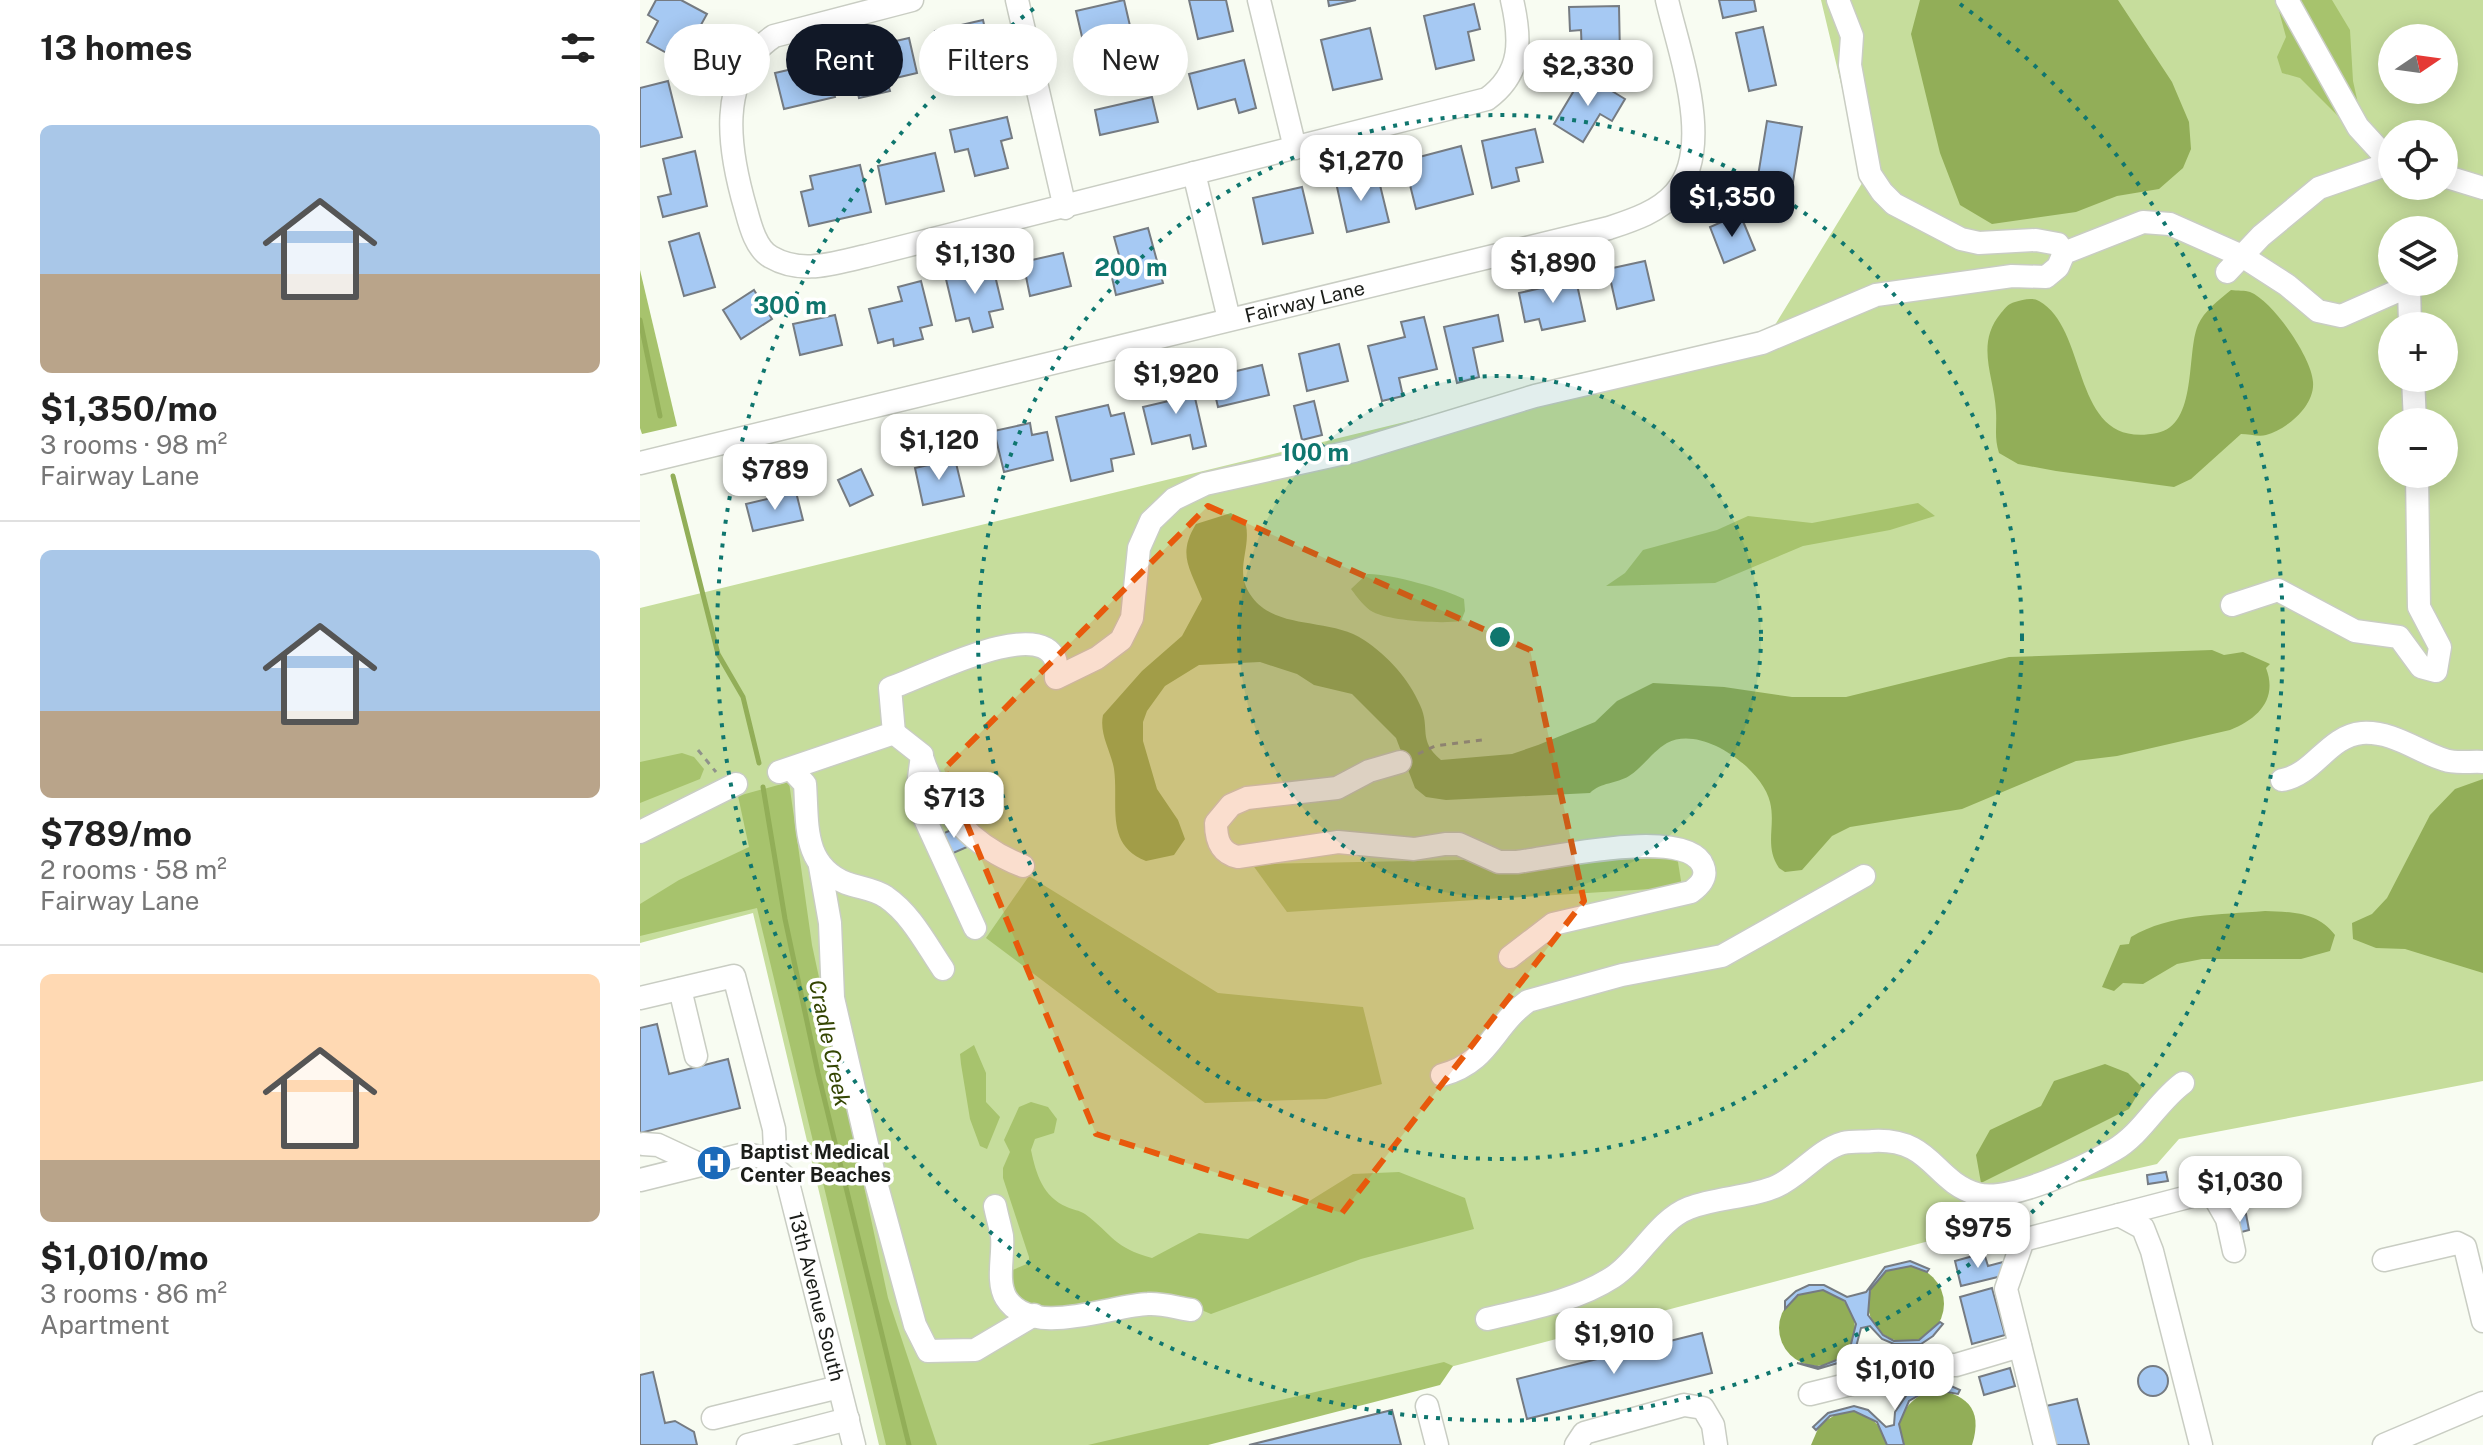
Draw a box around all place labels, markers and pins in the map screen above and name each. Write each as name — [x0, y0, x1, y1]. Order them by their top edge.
pin: $2,330 — [1523, 40, 1653, 108]
pin: $1,270 — [1296, 135, 1426, 203]
pin: $1,350 — [1667, 171, 1797, 239]
pin: $1,130 — [910, 228, 1040, 296]
pin: $1,890 — [1488, 237, 1618, 305]
pin: $1,920 — [1111, 348, 1241, 416]
pin: $1,120 — [874, 414, 1004, 482]
pin: $789 — [728, 444, 822, 512]
centre of rings — [1486, 623, 1514, 651]
pin: $713 — [907, 772, 1001, 840]
place label: Baptist Medical Center Beaches — [740, 1140, 891, 1187]
hospital icon: Baptist Medical Center Beaches — [695, 1144, 733, 1182]
pin: $1,030 — [2175, 1156, 2305, 1224]
pin: $975 — [1931, 1202, 2025, 1270]
pin: $1,910 — [1549, 1308, 1679, 1376]
pin: $1,010 — [1830, 1344, 1960, 1412]

